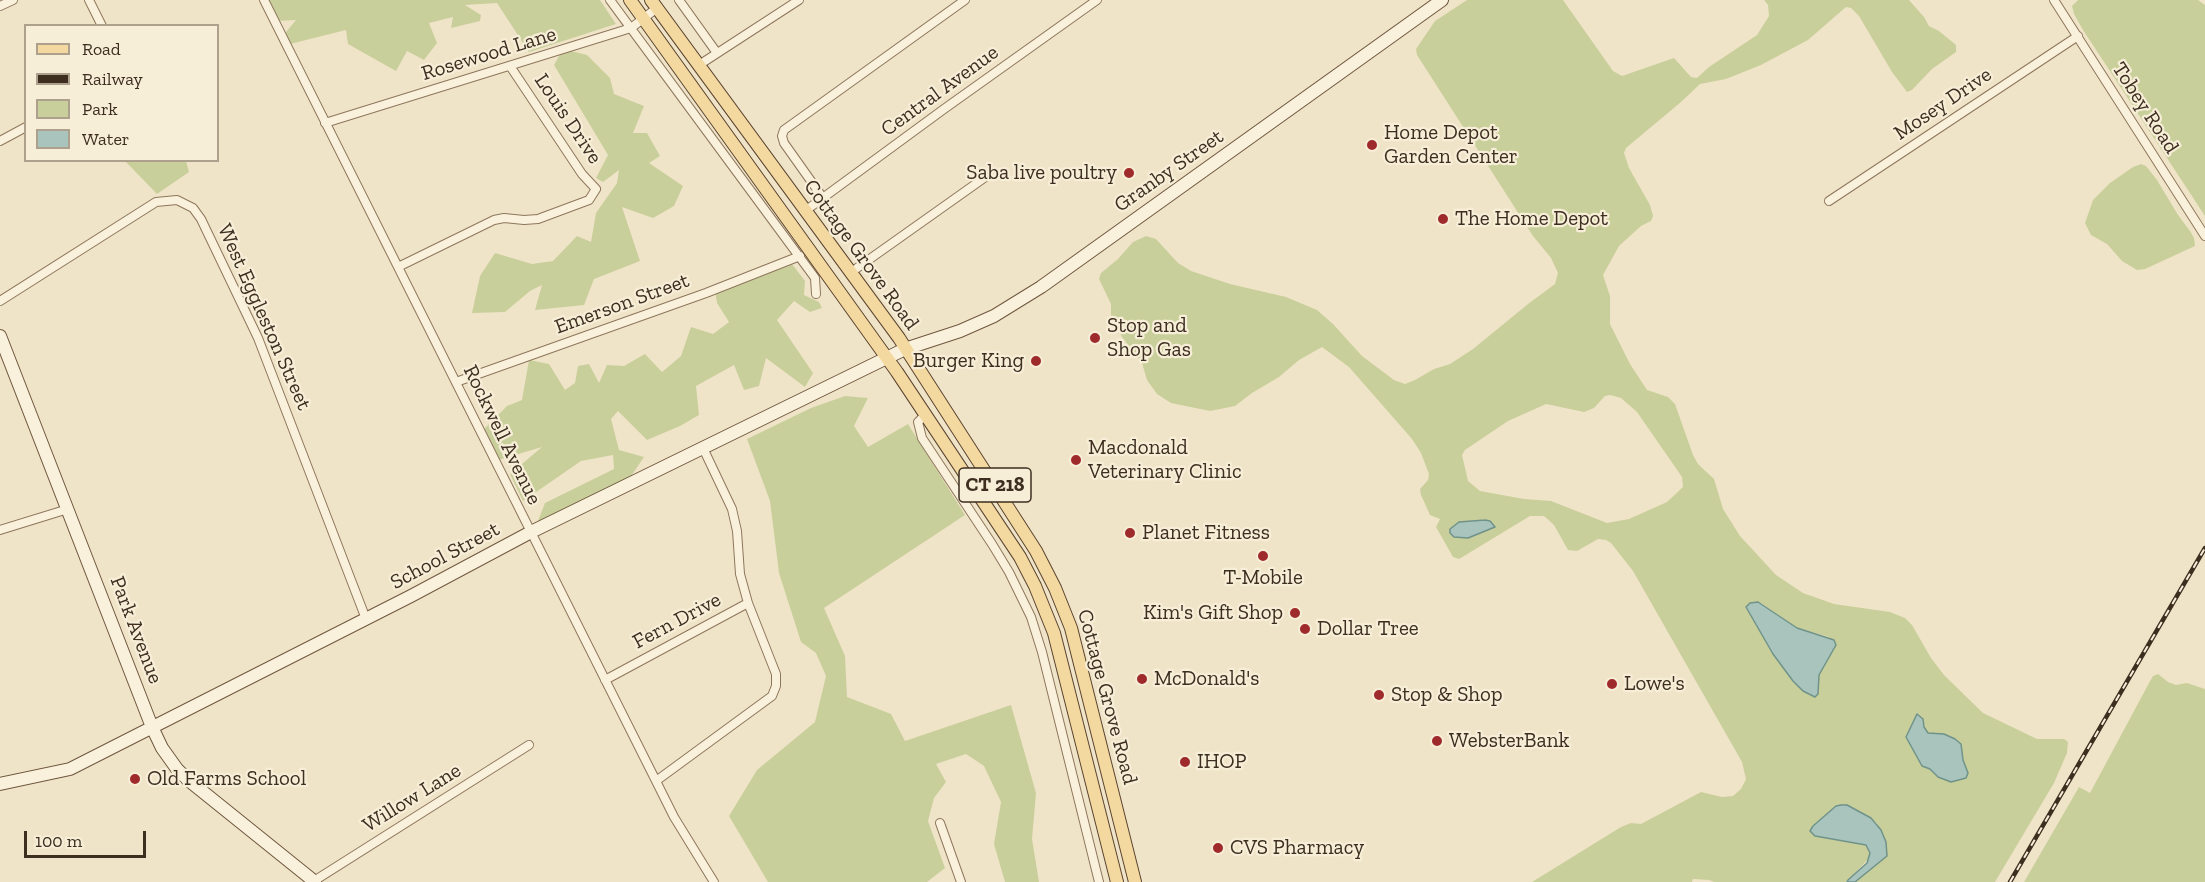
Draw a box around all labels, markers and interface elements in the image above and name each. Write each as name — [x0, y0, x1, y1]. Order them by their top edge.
street label: Rosewood Lane — [419, 22, 559, 86]
legend — [24, 24, 219, 162]
text: Road — [82, 38, 121, 60]
street label: Central Avenue — [876, 40, 1004, 142]
street label: Tobey Road — [2106, 58, 2184, 158]
street label: Mosey Drive — [1889, 62, 1997, 146]
text: Railway — [82, 68, 143, 90]
street label: Louis Drive — [529, 69, 607, 169]
text: Park — [82, 98, 118, 120]
place label: Home Depot Garden Center — [1384, 120, 1518, 170]
street label: Granby Street — [1110, 124, 1228, 218]
text: Water — [82, 128, 129, 150]
marker: Home Depot Garden Center — [1365, 138, 1379, 152]
place label: Saba live poultry — [966, 160, 1117, 186]
marker: Saba live poultry — [1122, 166, 1136, 180]
street label: Cottage Grove Road — [798, 175, 924, 335]
place label: The Home Depot — [1455, 206, 1608, 232]
marker: The Home Depot — [1436, 212, 1450, 226]
street label: West Eggleston Street — [212, 220, 316, 414]
street label: Emerson Street — [551, 268, 693, 340]
place label: Stop and Shop Gas — [1107, 313, 1191, 363]
marker: Stop and Shop Gas — [1088, 331, 1102, 345]
place label: Burger King — [913, 348, 1024, 374]
marker: Burger King — [1029, 354, 1043, 368]
street label: Rockwell Avenue — [457, 361, 547, 509]
place label: Macdonald Veterinary Clinic — [1088, 435, 1242, 485]
marker: Macdonald Veterinary Clinic — [1069, 453, 1083, 467]
road number: CT 218 — [959, 468, 1031, 502]
street label: School Street — [386, 517, 504, 595]
place label: Planet Fitness — [1142, 520, 1270, 546]
marker: Planet Fitness — [1123, 526, 1137, 540]
marker: T-Mobile — [1256, 549, 1270, 563]
place label: T-Mobile — [1223, 565, 1303, 591]
street label: Park Avenue — [104, 573, 168, 687]
street label: Fern Drive — [629, 587, 725, 655]
place label: Kim's Gift Shop — [1143, 600, 1283, 626]
marker: Kim's Gift Shop — [1288, 606, 1302, 620]
street label: Cottage Grove Road — [1072, 607, 1142, 787]
place label: Dollar Tree — [1317, 616, 1419, 642]
marker: Dollar Tree — [1298, 622, 1312, 636]
place label: McDonald's — [1154, 666, 1259, 692]
place label: Lowe's — [1624, 671, 1685, 697]
marker: McDonald's — [1135, 672, 1149, 686]
marker: Lowe's — [1605, 677, 1619, 691]
place label: Stop & Shop — [1391, 682, 1502, 708]
marker: Stop & Shop — [1372, 688, 1386, 702]
place label: WebsterBank — [1449, 728, 1569, 754]
marker: WebsterBank — [1430, 734, 1444, 748]
place label: IHOP — [1197, 749, 1246, 775]
marker: IHOP — [1178, 755, 1192, 769]
street label: Willow Lane — [358, 758, 466, 838]
place label: Old Farms School — [147, 766, 306, 792]
marker: Old Farms School — [128, 772, 142, 786]
scale bar — [27, 819, 148, 857]
text: 100 m — [35, 830, 82, 852]
place label: CVS Pharmacy — [1230, 835, 1364, 861]
marker: CVS Pharmacy — [1211, 841, 1225, 855]

